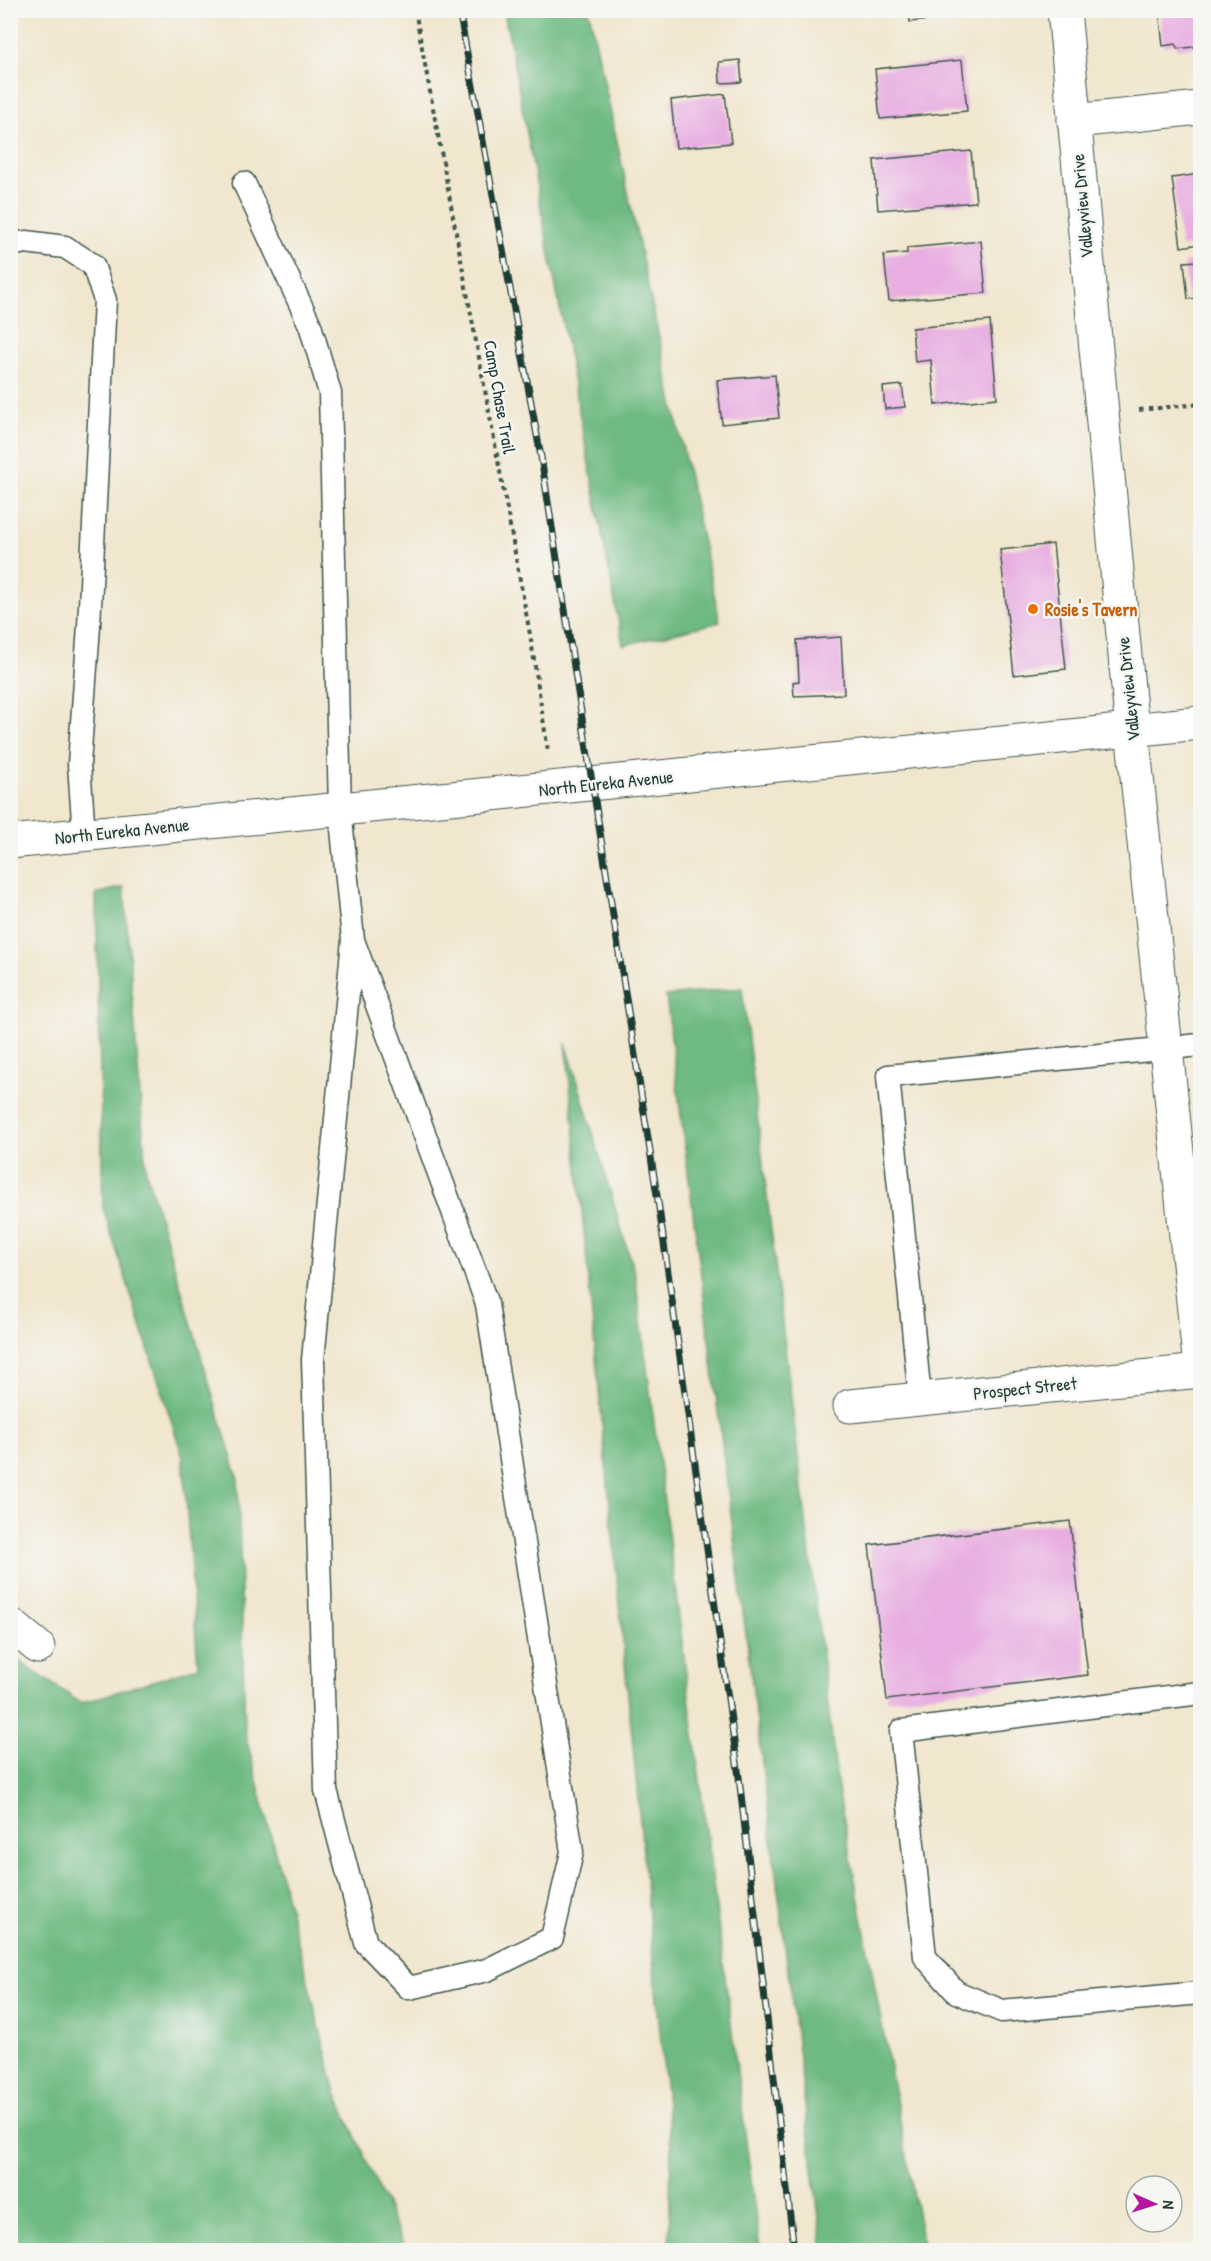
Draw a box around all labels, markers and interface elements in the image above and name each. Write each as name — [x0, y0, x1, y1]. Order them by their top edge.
street label: Valleyview Drive — [1065, 153, 1099, 259]
street label: Camp Chase Trail — [478, 338, 522, 456]
place label: Rosie's Tavern — [1045, 597, 1137, 622]
marker: Rosie's Tavern — [1026, 602, 1040, 616]
street label: Valleyview Drive — [1110, 636, 1146, 742]
street label: North Eureka Avenue — [537, 764, 675, 802]
street label: North Eureka Avenue — [53, 812, 191, 850]
street label: Prospect Street — [972, 1370, 1079, 1406]
north arrow — [1124, 2174, 1184, 2234]
text: N — [1158, 2200, 1180, 2210]

